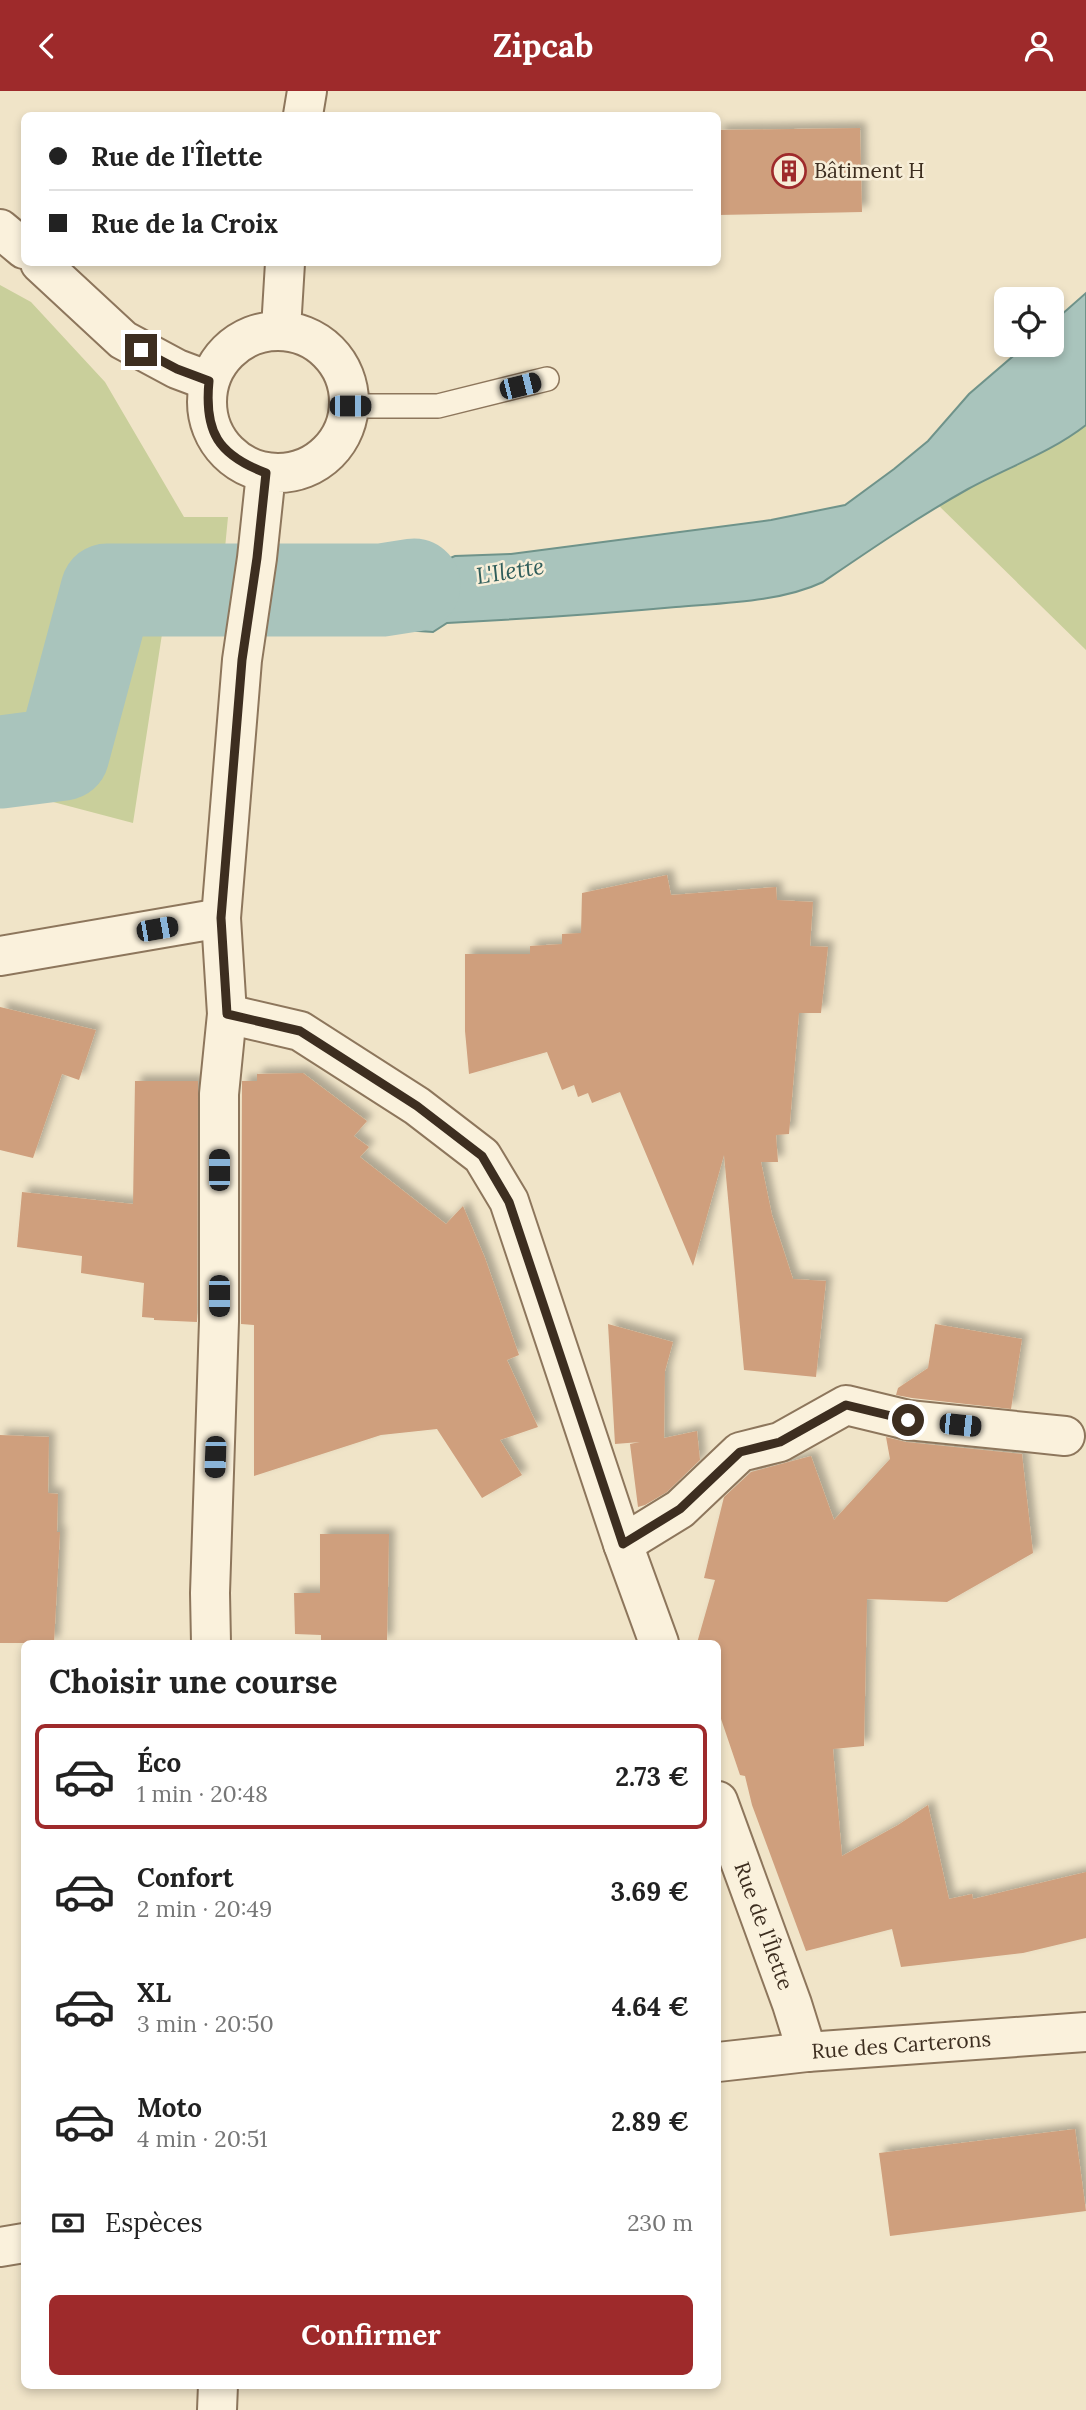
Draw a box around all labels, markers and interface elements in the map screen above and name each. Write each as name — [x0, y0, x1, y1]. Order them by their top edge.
text: Zipcab — [493, 25, 593, 66]
icon: back — [28, 27, 66, 65]
icon: person — [1020, 27, 1058, 65]
text: Rue de l'Îlette — [91, 140, 263, 173]
building icon: Bâtiment H — [770, 152, 808, 190]
place label: Bâtiment H — [814, 157, 925, 184]
text: Rue de la Croix — [91, 207, 278, 240]
map controls — [994, 287, 1064, 357]
button: locate — [994, 287, 1064, 357]
route end — [125, 334, 157, 366]
car — [498, 371, 543, 401]
car — [330, 396, 372, 417]
water label: L'Ilette — [474, 551, 546, 590]
car — [135, 915, 180, 943]
car — [209, 1149, 230, 1191]
car — [209, 1275, 230, 1317]
route start — [892, 1404, 924, 1436]
car — [939, 1412, 982, 1438]
car — [204, 1436, 227, 1478]
text: Choisir une course — [49, 1661, 337, 1702]
icon: car — [53, 1745, 116, 1808]
text: Éco — [137, 1746, 181, 1779]
text: 2.73 € — [615, 1760, 689, 1793]
text: 1 min · 20:48 — [137, 1779, 268, 1808]
street label: Rue de l'Îlette — [728, 1858, 800, 1993]
icon: car — [53, 1860, 116, 1923]
text: Confort — [137, 1861, 234, 1894]
text: 3.69 € — [611, 1875, 689, 1908]
text: 2 min · 20:49 — [137, 1894, 272, 1923]
icon: car — [53, 1975, 116, 2038]
text: XL — [137, 1976, 171, 2009]
text: 4.64 € — [612, 1990, 689, 2023]
text: 3 min · 20:50 — [137, 2009, 274, 2038]
street label: Rue des Carterons — [810, 2025, 992, 2065]
icon: car — [53, 2090, 116, 2153]
text: Moto — [137, 2091, 202, 2124]
text: 2.89 € — [611, 2105, 689, 2138]
text: 4 min · 20:51 — [137, 2124, 268, 2153]
icon: cash — [49, 2204, 87, 2242]
text: Espèces — [105, 2206, 203, 2239]
text: 230 m — [627, 2208, 693, 2237]
button: Confirmer — [49, 2295, 693, 2375]

